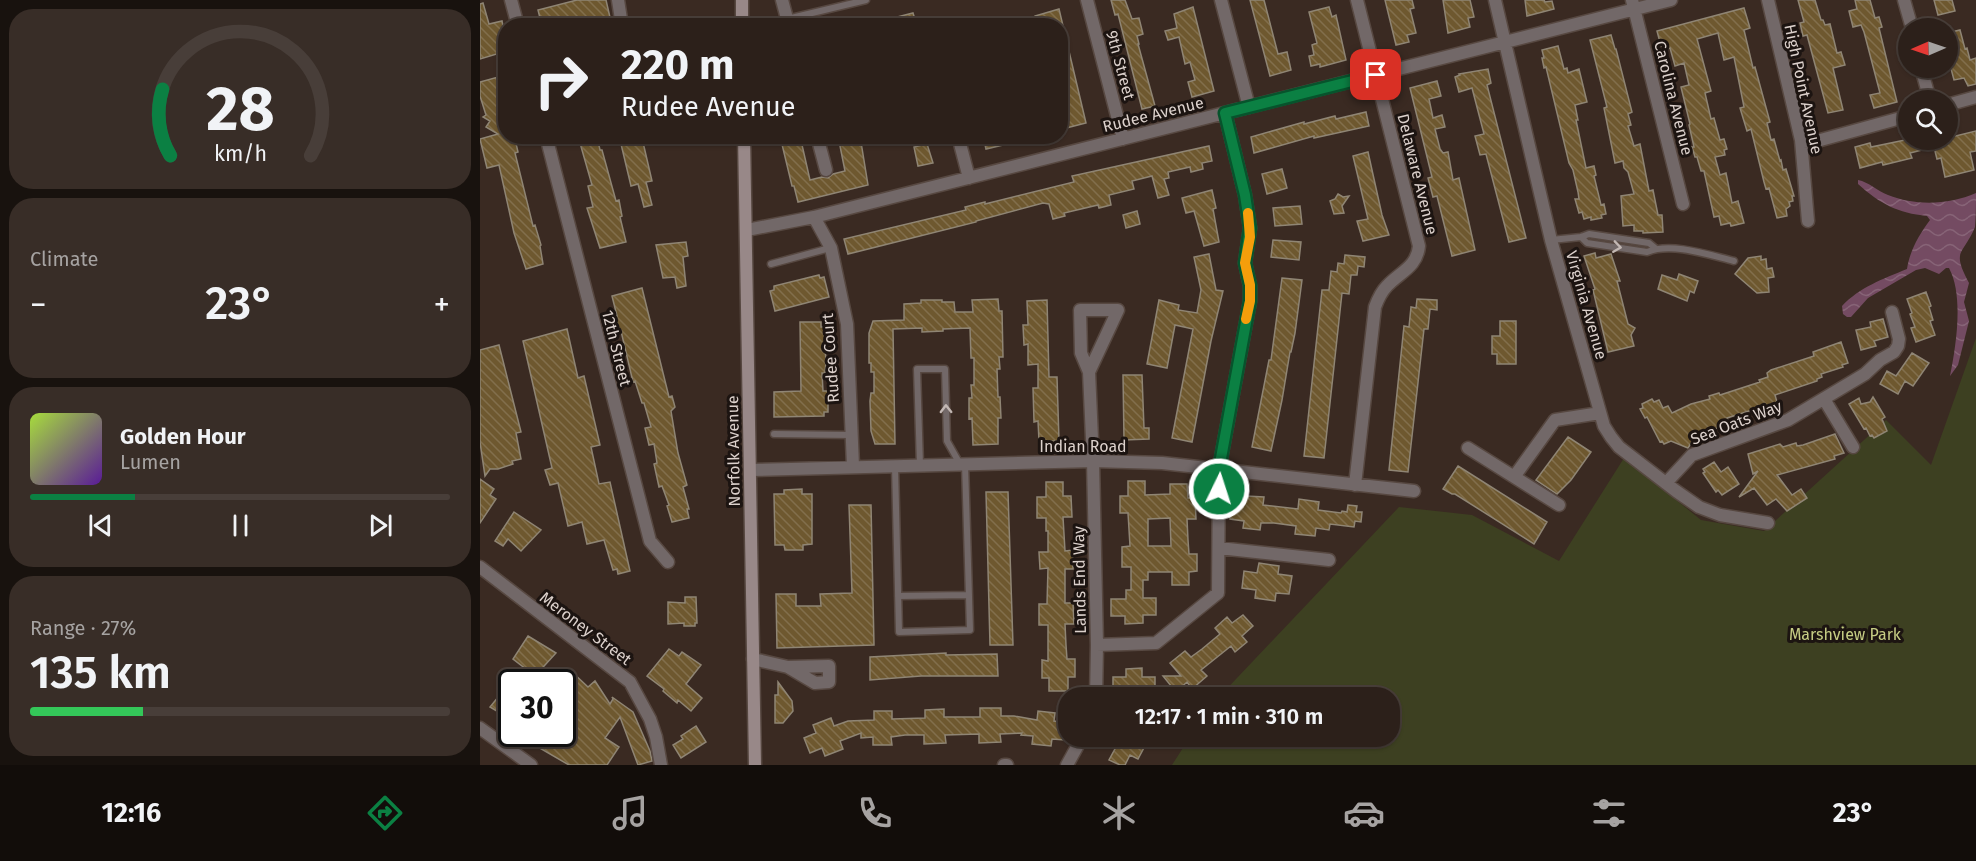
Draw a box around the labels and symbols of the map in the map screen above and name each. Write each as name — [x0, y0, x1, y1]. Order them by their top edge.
north arrow — [1898, 18, 1958, 78]
street label: High Point Avenue — [1780, 22, 1827, 156]
street label: 9th Street — [1102, 28, 1139, 102]
street label: Carolina Avenue — [1650, 39, 1697, 157]
pin — [1350, 49, 1401, 100]
street label: Rudee Avenue — [1101, 93, 1206, 136]
street label: Delaware Avenue — [1393, 112, 1442, 237]
one-way arrow — [1613, 241, 1622, 253]
street label: Virginia Avenue — [1562, 249, 1611, 362]
street label: 12th Street — [598, 308, 635, 388]
street label: Rudee Court — [818, 312, 843, 403]
street label: Norfolk Avenue — [723, 395, 744, 507]
street label: Sea Oats Way — [1688, 396, 1785, 449]
one-way arrow — [940, 404, 952, 413]
street label: Indian Road — [1039, 437, 1127, 456]
position arrow — [1187, 457, 1251, 521]
street label: Lands End Way — [1069, 526, 1090, 634]
street label: Meroney Street — [536, 588, 635, 669]
park label: Marshview Park — [1789, 625, 1902, 644]
speed limit sign: 30 — [498, 669, 576, 747]

